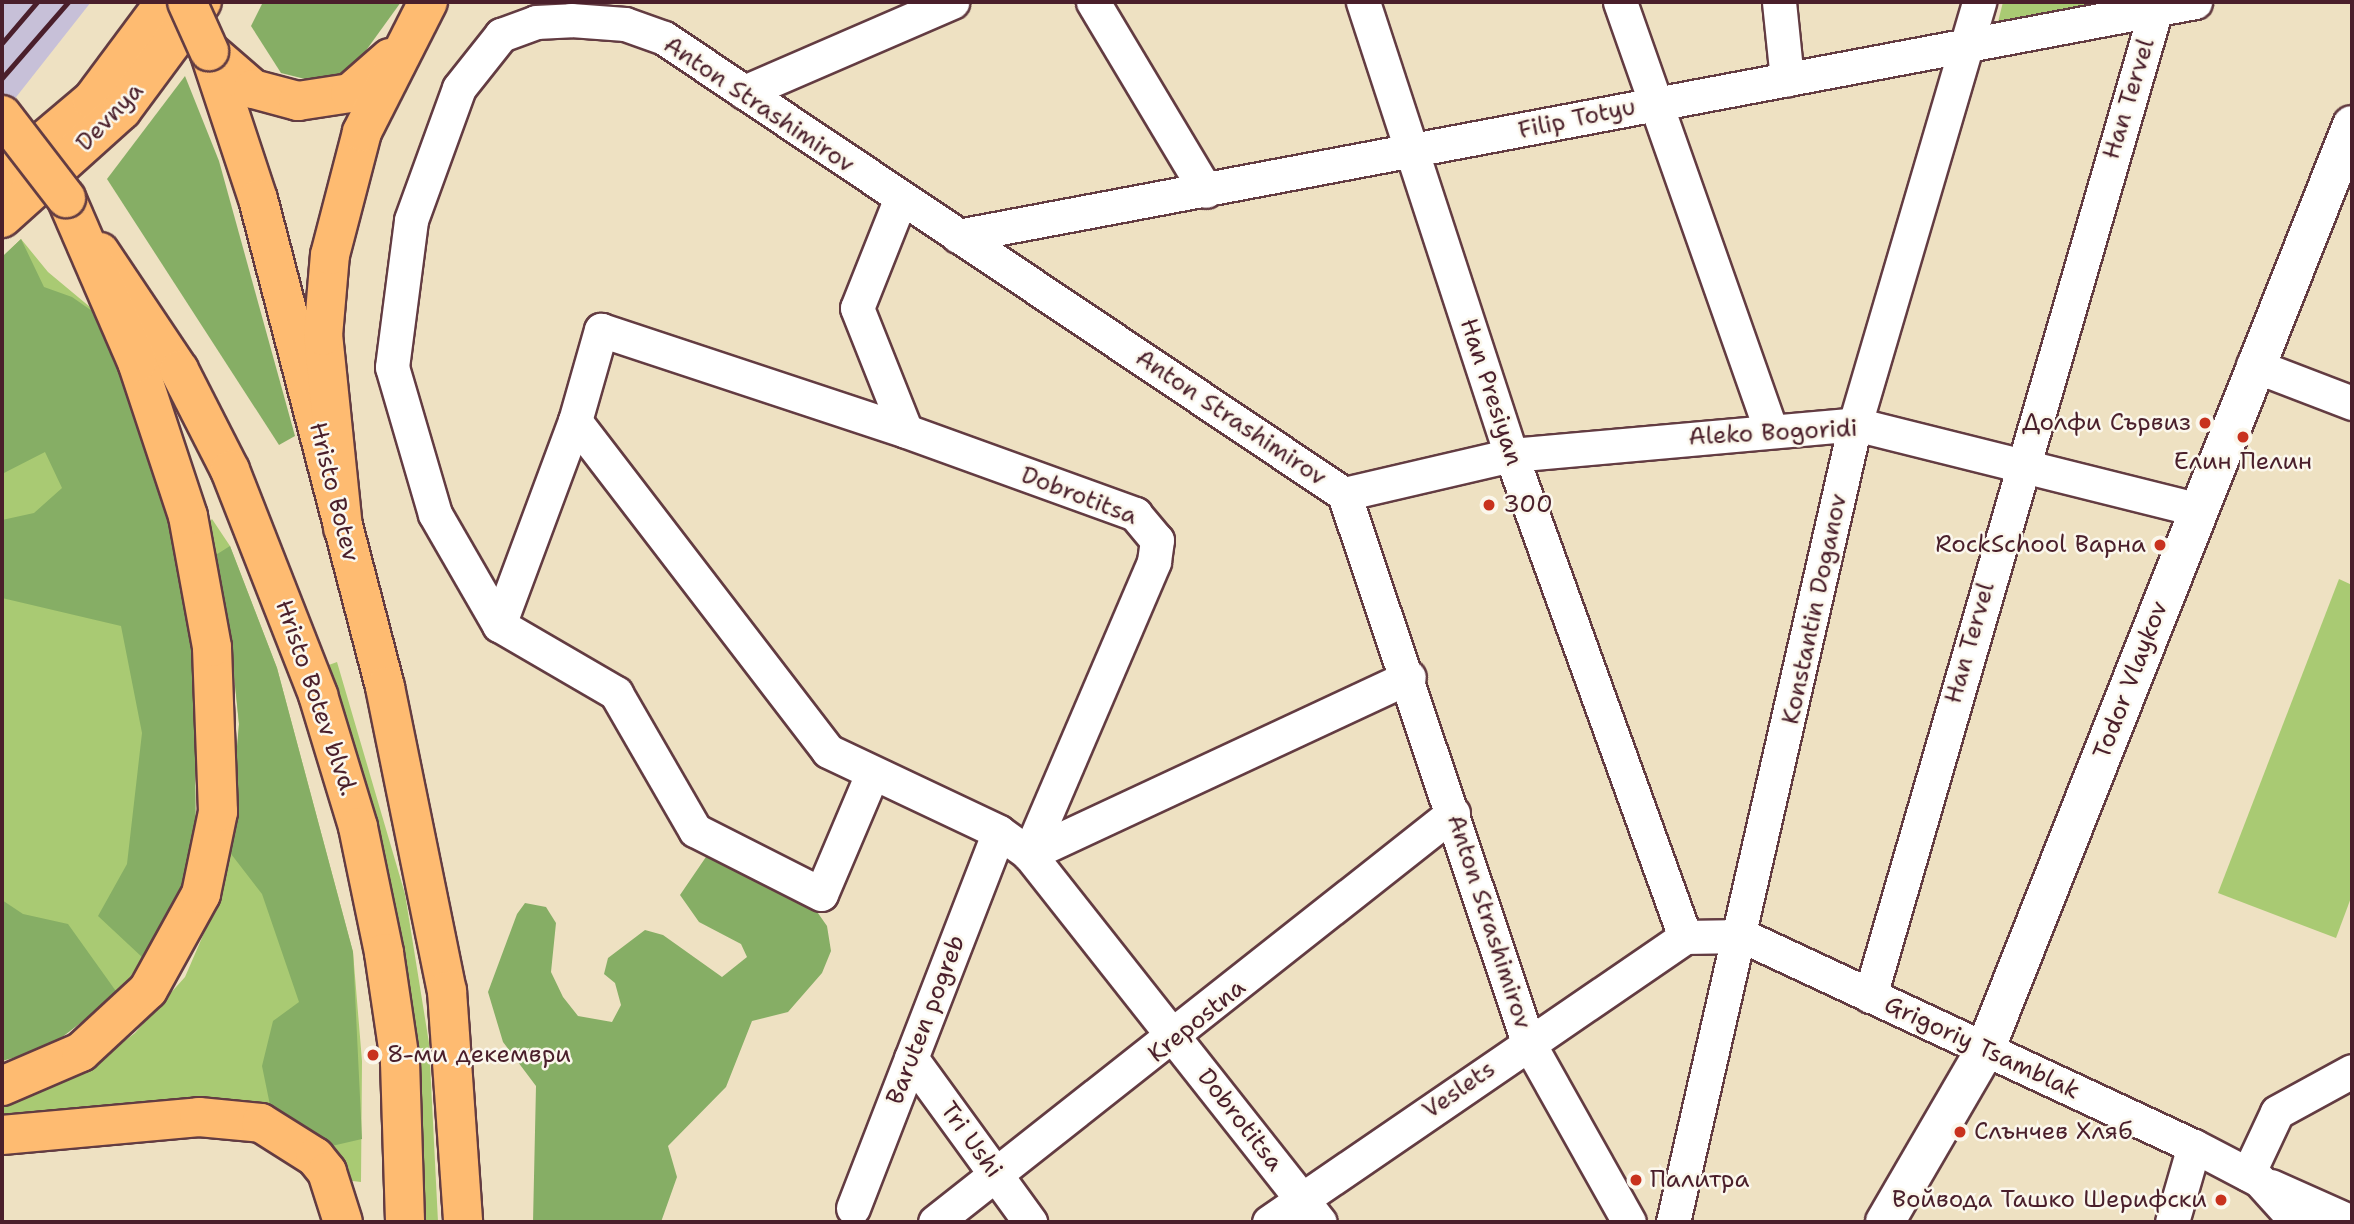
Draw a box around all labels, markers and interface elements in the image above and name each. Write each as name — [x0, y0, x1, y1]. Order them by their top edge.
street label: Anton Strashimirov — [658, 30, 860, 180]
street label: Han Tervel — [2097, 35, 2161, 163]
street label: Devnya — [70, 77, 150, 157]
street label: Filip Totyu — [1516, 93, 1638, 145]
street label: Han Presiyan — [1454, 315, 1528, 469]
street label: Anton Strashimirov — [1130, 343, 1332, 493]
place label: Долфи Сървиз — [2022, 409, 2191, 437]
street label: Aleko Bogoridi — [1688, 414, 1858, 452]
marker: Долфи Сървиз — [2197, 415, 2213, 431]
street label: Hristo Botev — [303, 419, 365, 565]
marker: Елин Пелин — [2235, 429, 2251, 445]
place label: Елин Пелин — [2174, 448, 2312, 476]
street label: Dobrotitsa — [1017, 461, 1141, 531]
place label: 300 — [1503, 491, 1553, 519]
street label: Konstantin Doganov — [1776, 491, 1854, 727]
marker: 300 — [1481, 497, 1497, 513]
place label: RockSchool Варна — [1935, 531, 2146, 559]
marker: RockSchool Варна — [2152, 537, 2168, 553]
street label: Han Tervel — [1939, 579, 2001, 707]
street label: Hristo Botev blvd. — [269, 596, 363, 800]
street label: Todor Vlaykov — [2088, 597, 2174, 763]
street label: Anton Strashimirov — [1441, 811, 1537, 1033]
street label: Baruten pogreb — [881, 931, 971, 1109]
street label: Krepostna — [1143, 973, 1251, 1069]
street label: Grigoriy Tsamblak — [1880, 990, 2084, 1106]
place label: 8-ми декември — [387, 1041, 571, 1069]
marker: 8-ми декември — [365, 1047, 381, 1063]
street label: Veslets — [1417, 1055, 1501, 1125]
street label: Dobrotitsa — [1191, 1063, 1289, 1177]
street label: Tri Ushi — [934, 1096, 1008, 1184]
place label: Слънчев Хляб — [1974, 1118, 2132, 1146]
marker: Слънчев Хляб — [1952, 1124, 1968, 1140]
place label: Палитра — [1650, 1166, 1750, 1194]
marker: Палитра — [1628, 1172, 1644, 1188]
place label: Войвода Ташко Шерифски — [1892, 1186, 2207, 1214]
marker: Войвода Ташко Шерифски — [2213, 1192, 2229, 1208]

